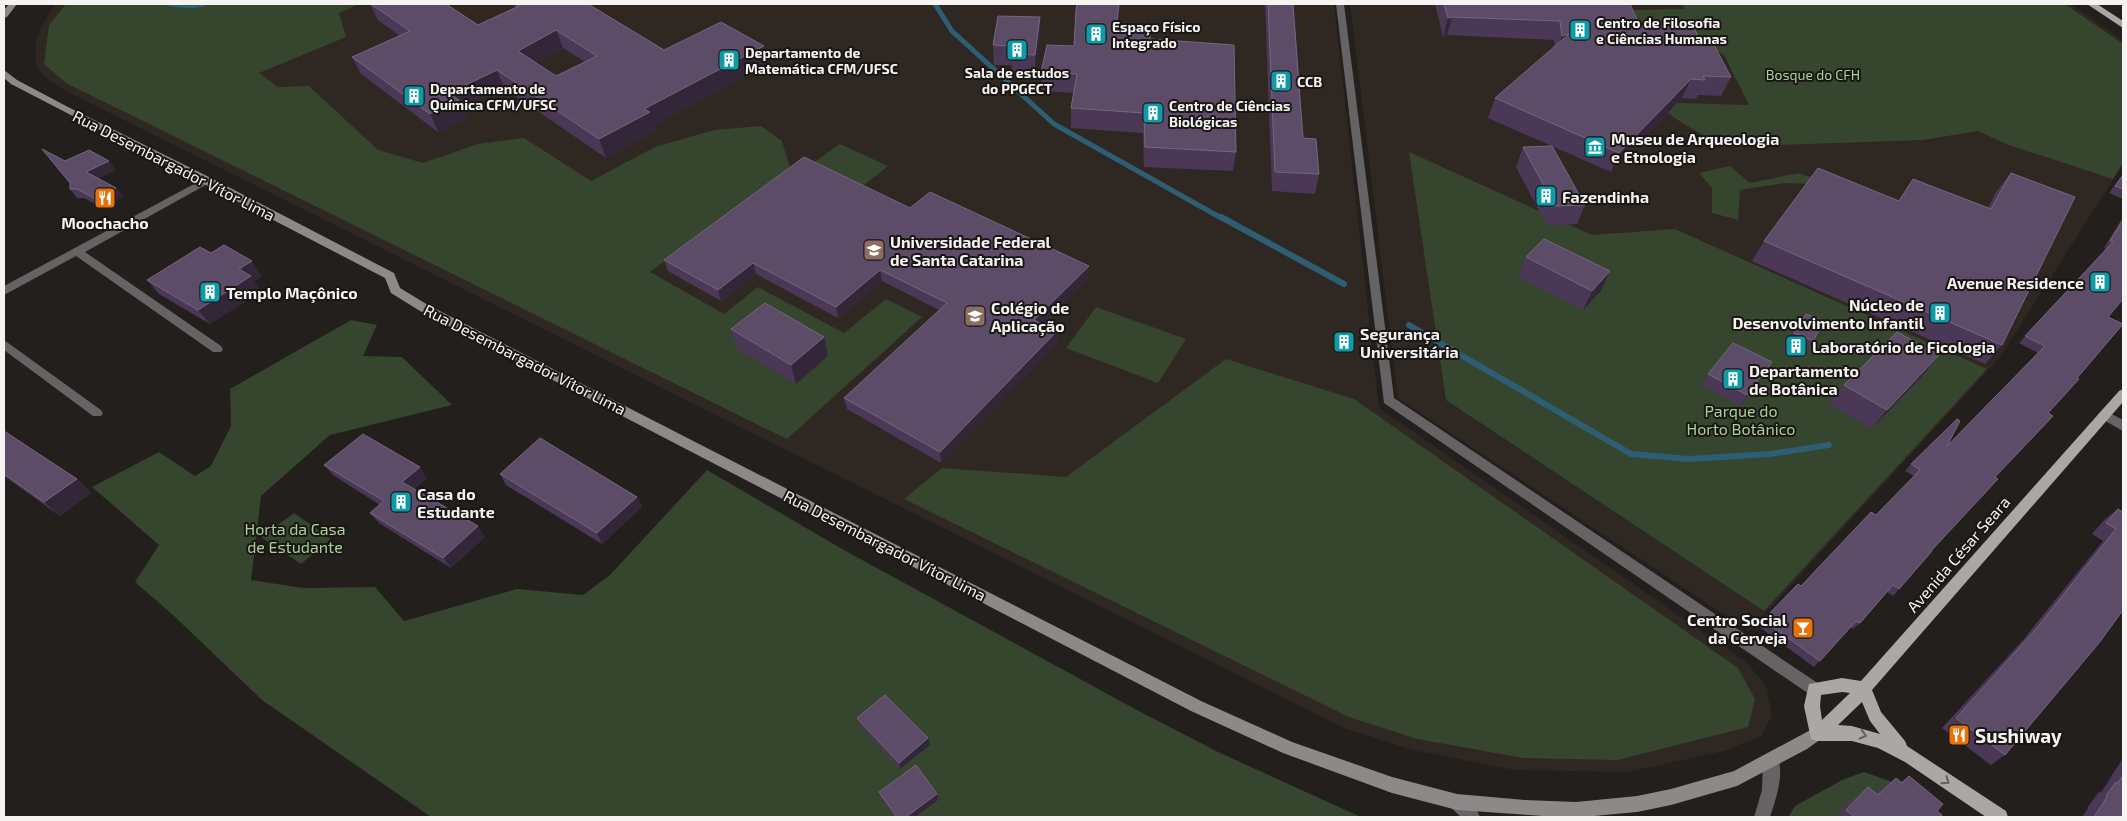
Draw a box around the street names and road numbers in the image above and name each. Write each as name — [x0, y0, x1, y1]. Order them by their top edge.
street label: Rua Desembargador Vítor Lima — [70, 106, 278, 224]
street label: Rua Desembargador Vítor Lima — [421, 300, 629, 418]
street label: Rua Desembargador Vítor Lima — [781, 486, 989, 604]
street label: Avenida César Seara — [1903, 492, 2013, 616]

